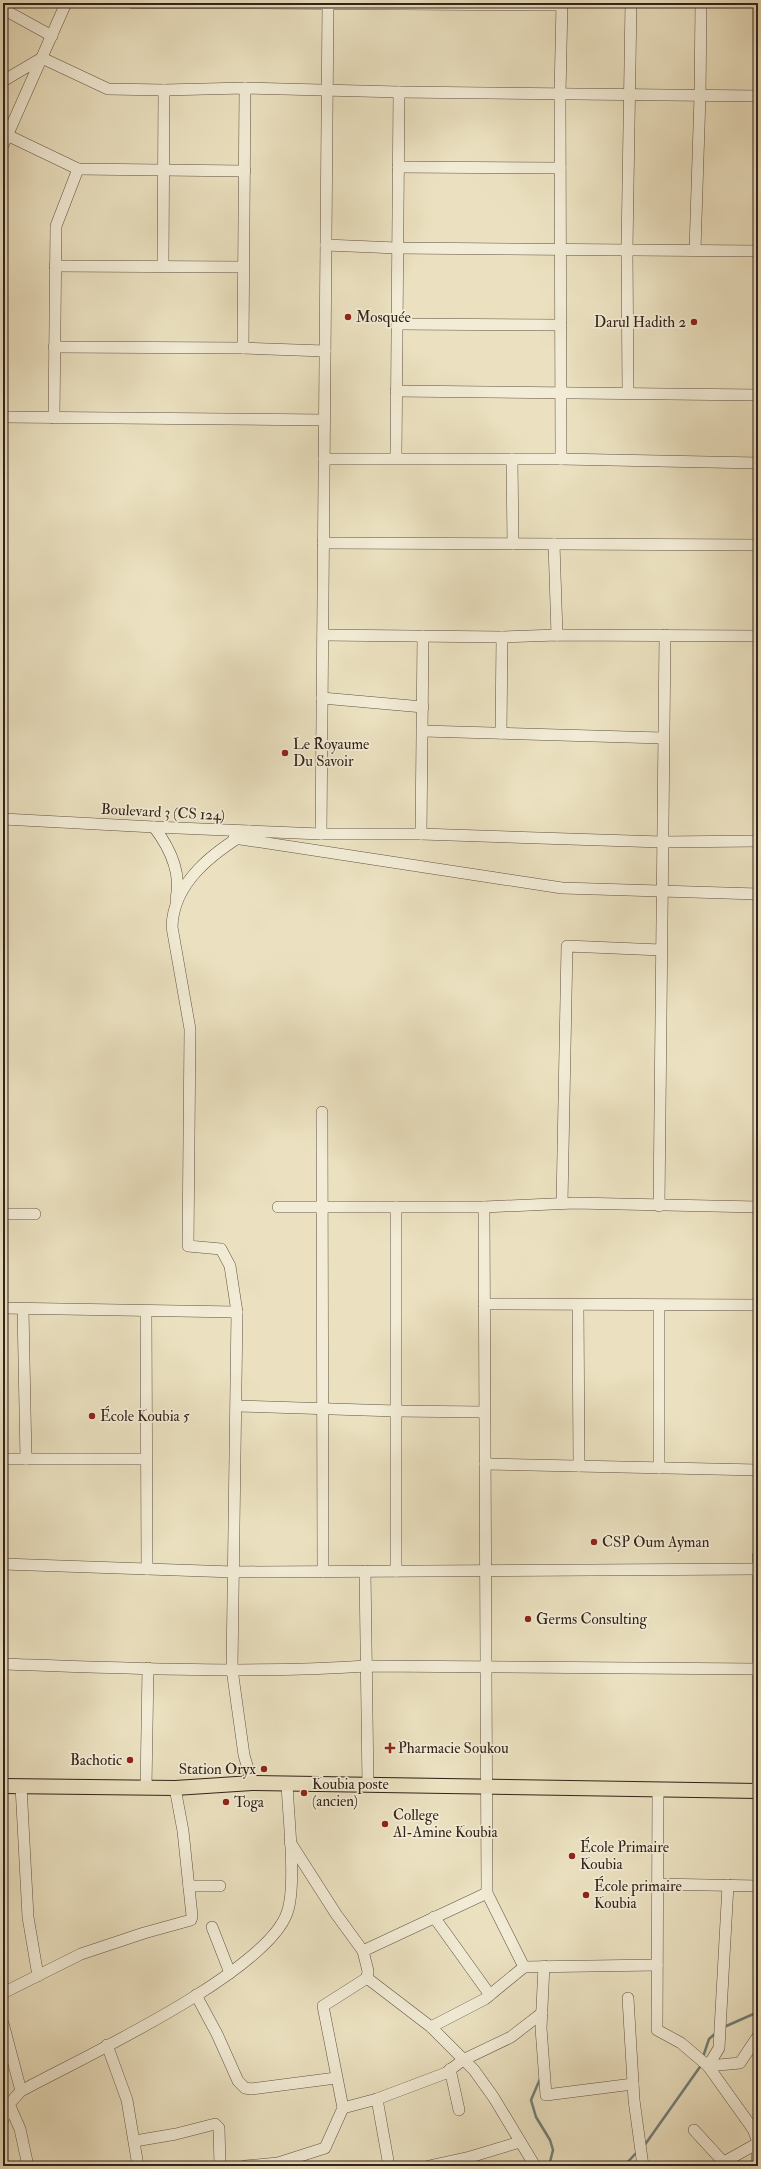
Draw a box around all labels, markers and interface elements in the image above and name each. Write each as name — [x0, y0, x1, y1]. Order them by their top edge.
place label: Mosquée — [356, 308, 411, 327]
marker: Mosquée — [343, 312, 353, 322]
place label: Darul Hadith 2 — [594, 313, 686, 332]
marker: Darul Hadith 2 — [689, 317, 699, 327]
place label: Le Royaume Du Savoir — [293, 735, 369, 771]
marker: Le Royaume Du Savoir — [280, 748, 290, 758]
street label: Boulevard 3 (CS 124) — [101, 800, 226, 825]
place label: École Koubia 5 — [100, 1405, 190, 1426]
marker: École Koubia 5 — [87, 1411, 97, 1421]
place label: CSP Oum Ayman — [602, 1533, 710, 1552]
marker: CSP Oum Ayman — [589, 1537, 599, 1547]
place label: Germs Consulting — [536, 1610, 648, 1629]
marker: Germs Consulting — [523, 1614, 533, 1624]
place label: Pharmacie Soukou — [398, 1739, 509, 1758]
marker: Pharmacie Soukou — [385, 1743, 395, 1753]
place label: Bachotic — [70, 1751, 122, 1770]
marker: Bachotic — [125, 1755, 135, 1765]
place label: Station Oryx — [179, 1760, 256, 1779]
marker: Station Oryx — [259, 1764, 269, 1774]
place label: Koubia poste (ancien) — [312, 1775, 389, 1811]
marker: Koubia poste (ancien) — [299, 1788, 309, 1798]
place label: Toga — [234, 1793, 265, 1812]
marker: Toga — [221, 1797, 231, 1807]
place label: College Al-Amine Koubia — [392, 1806, 498, 1842]
marker: College Al-Amine Koubia — [380, 1819, 390, 1829]
place label: École Primaire Koubia — [580, 1836, 669, 1874]
marker: École Primaire Koubia — [567, 1851, 577, 1861]
place label: École primaire Koubia — [594, 1875, 682, 1913]
marker: École primaire Koubia — [581, 1890, 591, 1900]

